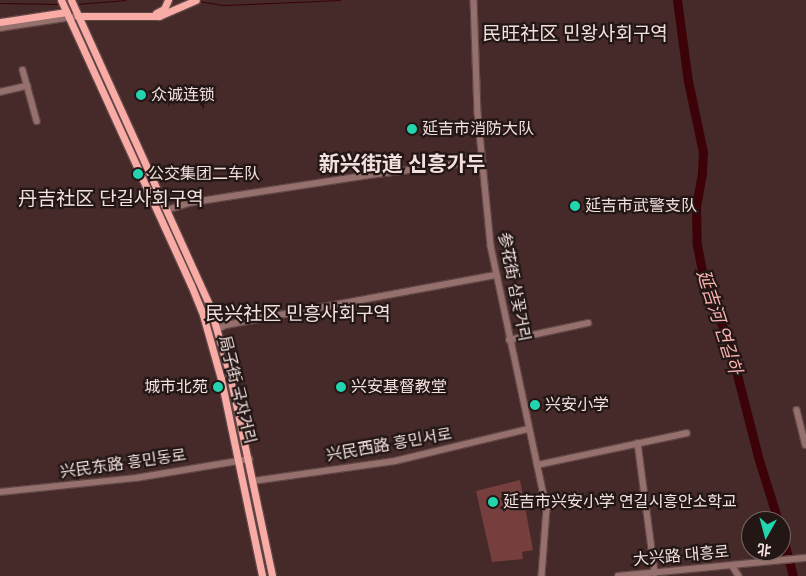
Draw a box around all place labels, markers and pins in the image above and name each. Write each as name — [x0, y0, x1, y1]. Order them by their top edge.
place label: 众诚连锁 — [151, 85, 215, 105]
marker: 众诚连锁 — [135, 89, 147, 101]
place label: 延吉市消防大队 — [422, 119, 534, 139]
marker: 延吉市消防大队 — [406, 123, 418, 135]
place label: 公交集团二车队 — [148, 164, 260, 184]
marker: 公交集团二车队 — [132, 168, 144, 180]
place label: 延吉市武警支队 — [585, 196, 697, 216]
marker: 延吉市武警支队 — [569, 200, 581, 212]
place label: 城市北苑 — [144, 377, 208, 397]
place label: 兴安基督教堂 — [351, 377, 447, 397]
marker: 城市北苑 — [212, 381, 224, 393]
marker: 兴安基督教堂 — [335, 381, 347, 393]
place label: 兴安小学 — [545, 395, 609, 415]
marker: 兴安小学 — [529, 399, 541, 411]
place label: 延吉市兴安小学 연길시흥안소학교 — [503, 492, 737, 512]
marker: 延吉市兴安小学 연길시흥안소학교 — [487, 496, 499, 508]

